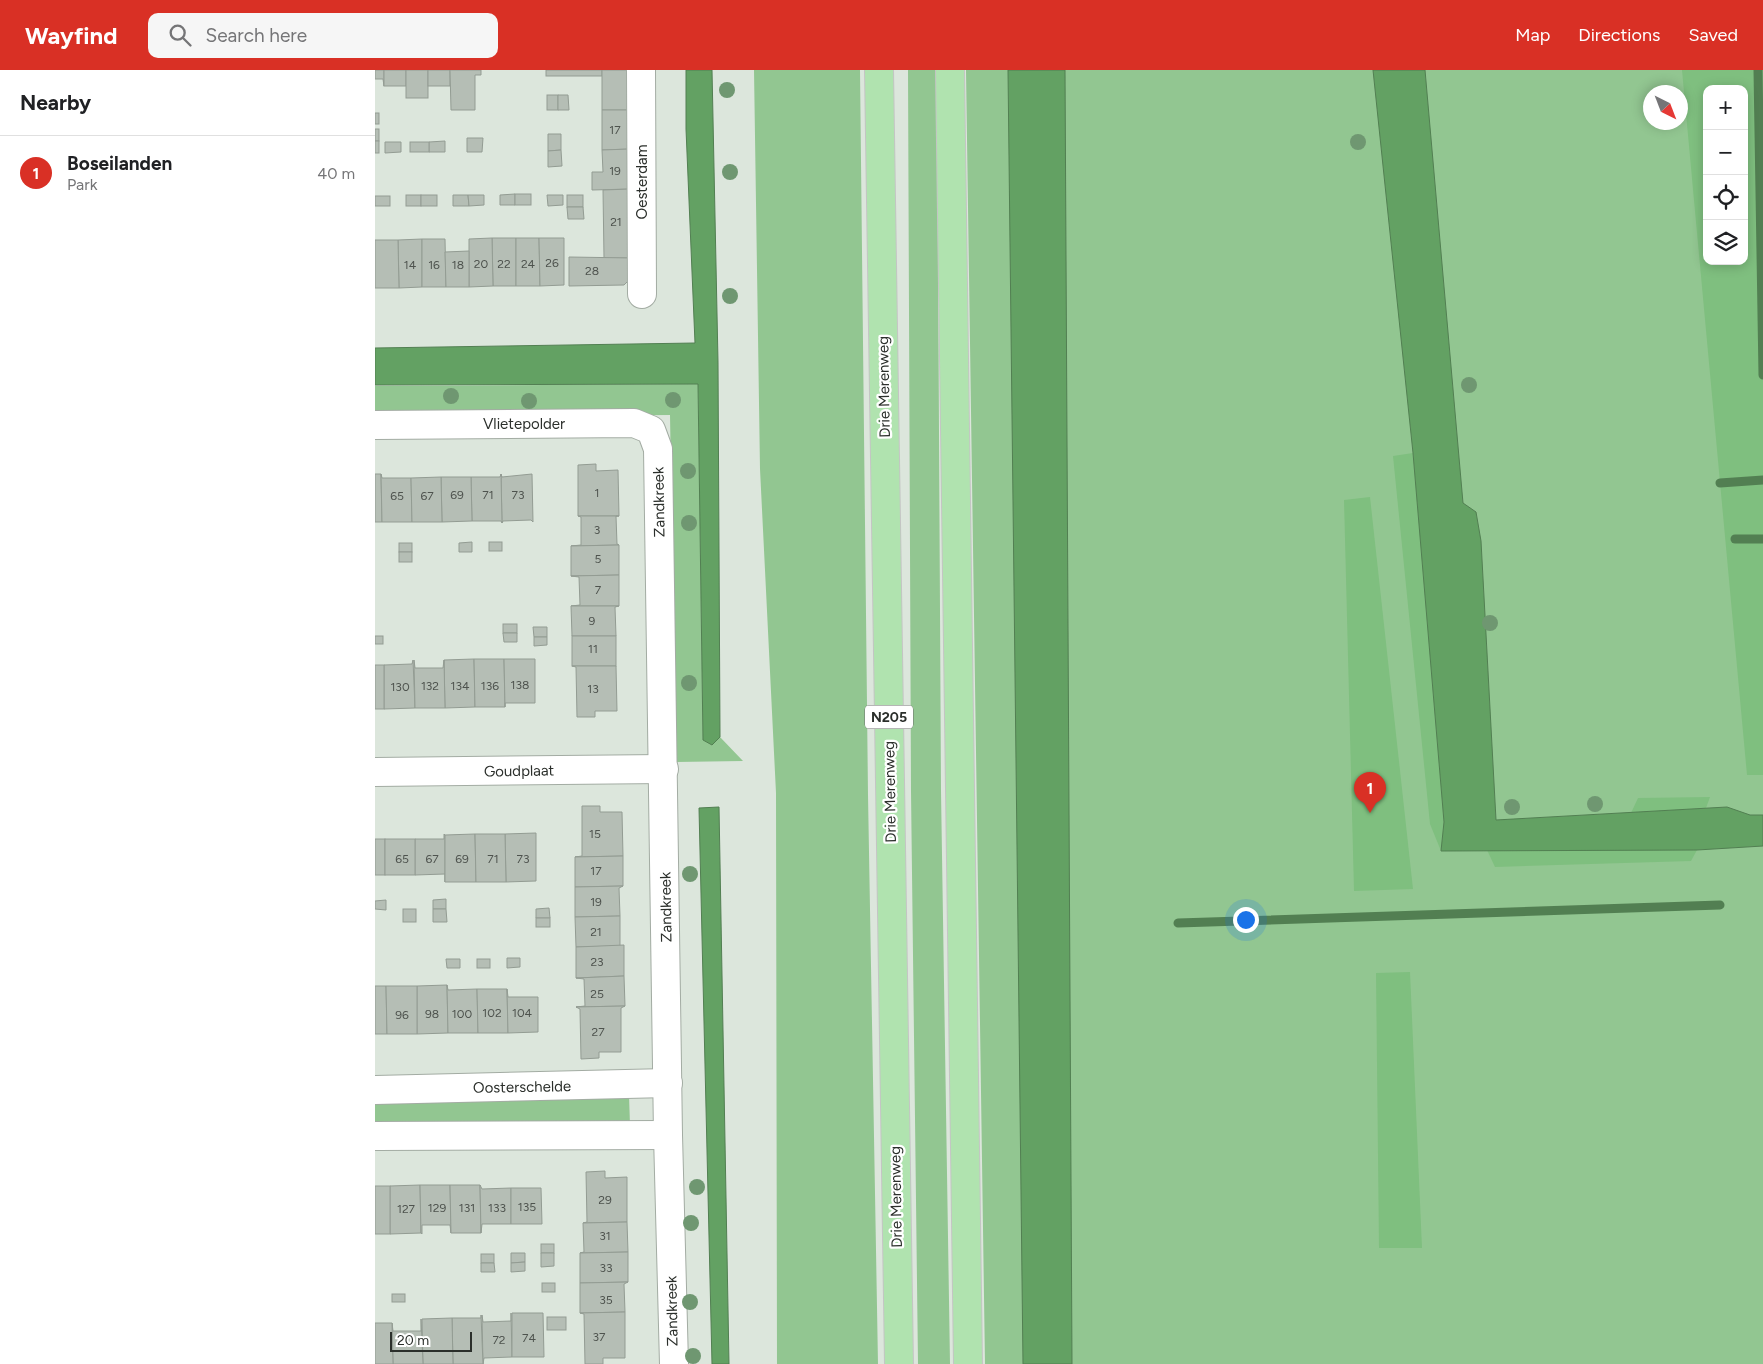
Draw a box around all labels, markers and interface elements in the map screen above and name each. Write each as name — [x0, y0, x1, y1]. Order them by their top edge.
search box — [148, 13, 498, 58]
text: Wayfind — [25, 21, 118, 50]
icon: search — [166, 21, 194, 49]
text: Search here — [206, 24, 307, 47]
text: Map — [1515, 24, 1550, 46]
text: Directions — [1578, 24, 1660, 46]
text: Saved — [1688, 24, 1738, 46]
north arrow — [1643, 85, 1688, 130]
map controls — [1703, 85, 1748, 265]
button: + — [1703, 85, 1748, 130]
text: Nearby — [20, 90, 91, 115]
house number: 17 — [609, 123, 621, 137]
button: − — [1703, 130, 1748, 175]
street label: Oesterdam — [633, 145, 651, 219]
text: Boseilanden — [67, 152, 172, 175]
text: 1 — [33, 164, 39, 183]
text: 40 m — [317, 164, 355, 183]
house number: 19 — [609, 164, 621, 178]
text: Park — [67, 175, 97, 194]
button: locate — [1703, 175, 1748, 220]
house number: 21 — [610, 215, 622, 229]
button: layers — [1703, 220, 1748, 265]
house number: 26 — [545, 256, 559, 270]
house number: 20 — [474, 257, 489, 271]
house number: 22 — [497, 257, 511, 271]
house number: 24 — [521, 257, 536, 271]
house number: 14 — [404, 258, 417, 272]
house number: 16 — [428, 258, 440, 272]
house number: 18 — [452, 258, 464, 272]
house number: 28 — [585, 264, 599, 278]
street label: Drie Merenweg — [874, 336, 894, 438]
street label: Vlietepolder — [483, 415, 565, 433]
street label: Zandkreek — [649, 466, 669, 537]
house number: 1 — [595, 486, 599, 500]
house number: 69 — [450, 488, 464, 502]
house number: 71 — [482, 488, 494, 502]
house number: 73 — [512, 488, 524, 502]
house number: 65 — [390, 489, 404, 503]
house number: 67 — [420, 489, 434, 503]
house number: 3 — [594, 523, 600, 537]
house number: 5 — [595, 552, 602, 566]
house number: 7 — [595, 583, 602, 597]
house number: 9 — [589, 614, 596, 628]
house number: 11 — [588, 642, 598, 656]
house number: 138 — [511, 678, 529, 692]
house number: 132 — [421, 679, 439, 693]
house number: 134 — [451, 679, 470, 693]
house number: 136 — [481, 679, 499, 693]
house number: 130 — [390, 680, 410, 694]
house number: 13 — [587, 682, 599, 696]
road number: N205 — [865, 706, 913, 729]
street label: Drie Merenweg — [880, 741, 900, 843]
street label: Goudplaat — [484, 761, 555, 781]
pin: 1 — [1354, 772, 1386, 813]
house number: 15 — [589, 827, 601, 841]
house number: 65 — [395, 852, 409, 866]
house number: 67 — [425, 852, 439, 866]
house number: 69 — [455, 852, 469, 866]
house number: 71 — [487, 852, 499, 866]
house number: 73 — [517, 852, 529, 866]
house number: 17 — [590, 864, 602, 878]
street label: Zandkreek — [656, 871, 676, 942]
house number: 19 — [590, 895, 602, 909]
your location — [1233, 907, 1259, 933]
house number: 21 — [590, 925, 602, 939]
house number: 23 — [590, 955, 604, 969]
house number: 25 — [590, 987, 604, 1001]
house number: 102 — [482, 1006, 502, 1020]
house number: 104 — [512, 1006, 533, 1020]
house number: 98 — [425, 1007, 439, 1021]
house number: 100 — [452, 1007, 472, 1021]
house number: 96 — [395, 1008, 409, 1022]
house number: 27 — [591, 1025, 605, 1039]
street label: Oosterschelde — [473, 1077, 571, 1097]
street label: Drie Merenweg — [886, 1146, 906, 1248]
house number: 29 — [598, 1193, 612, 1207]
house number: 135 — [518, 1200, 536, 1214]
house number: 129 — [428, 1201, 446, 1215]
house number: 131 — [459, 1201, 475, 1215]
house number: 133 — [488, 1201, 506, 1215]
house number: 127 — [397, 1202, 416, 1216]
house number: 31 — [599, 1229, 611, 1243]
house number: 33 — [599, 1261, 613, 1275]
street label: Zandkreek — [662, 1275, 682, 1346]
house number: 35 — [599, 1293, 613, 1307]
scale bar — [390, 1329, 473, 1352]
house number: 37 — [593, 1330, 606, 1344]
house number: 74 — [522, 1331, 536, 1345]
text: 20 m — [397, 1332, 429, 1349]
house number: 72 — [492, 1333, 506, 1347]

